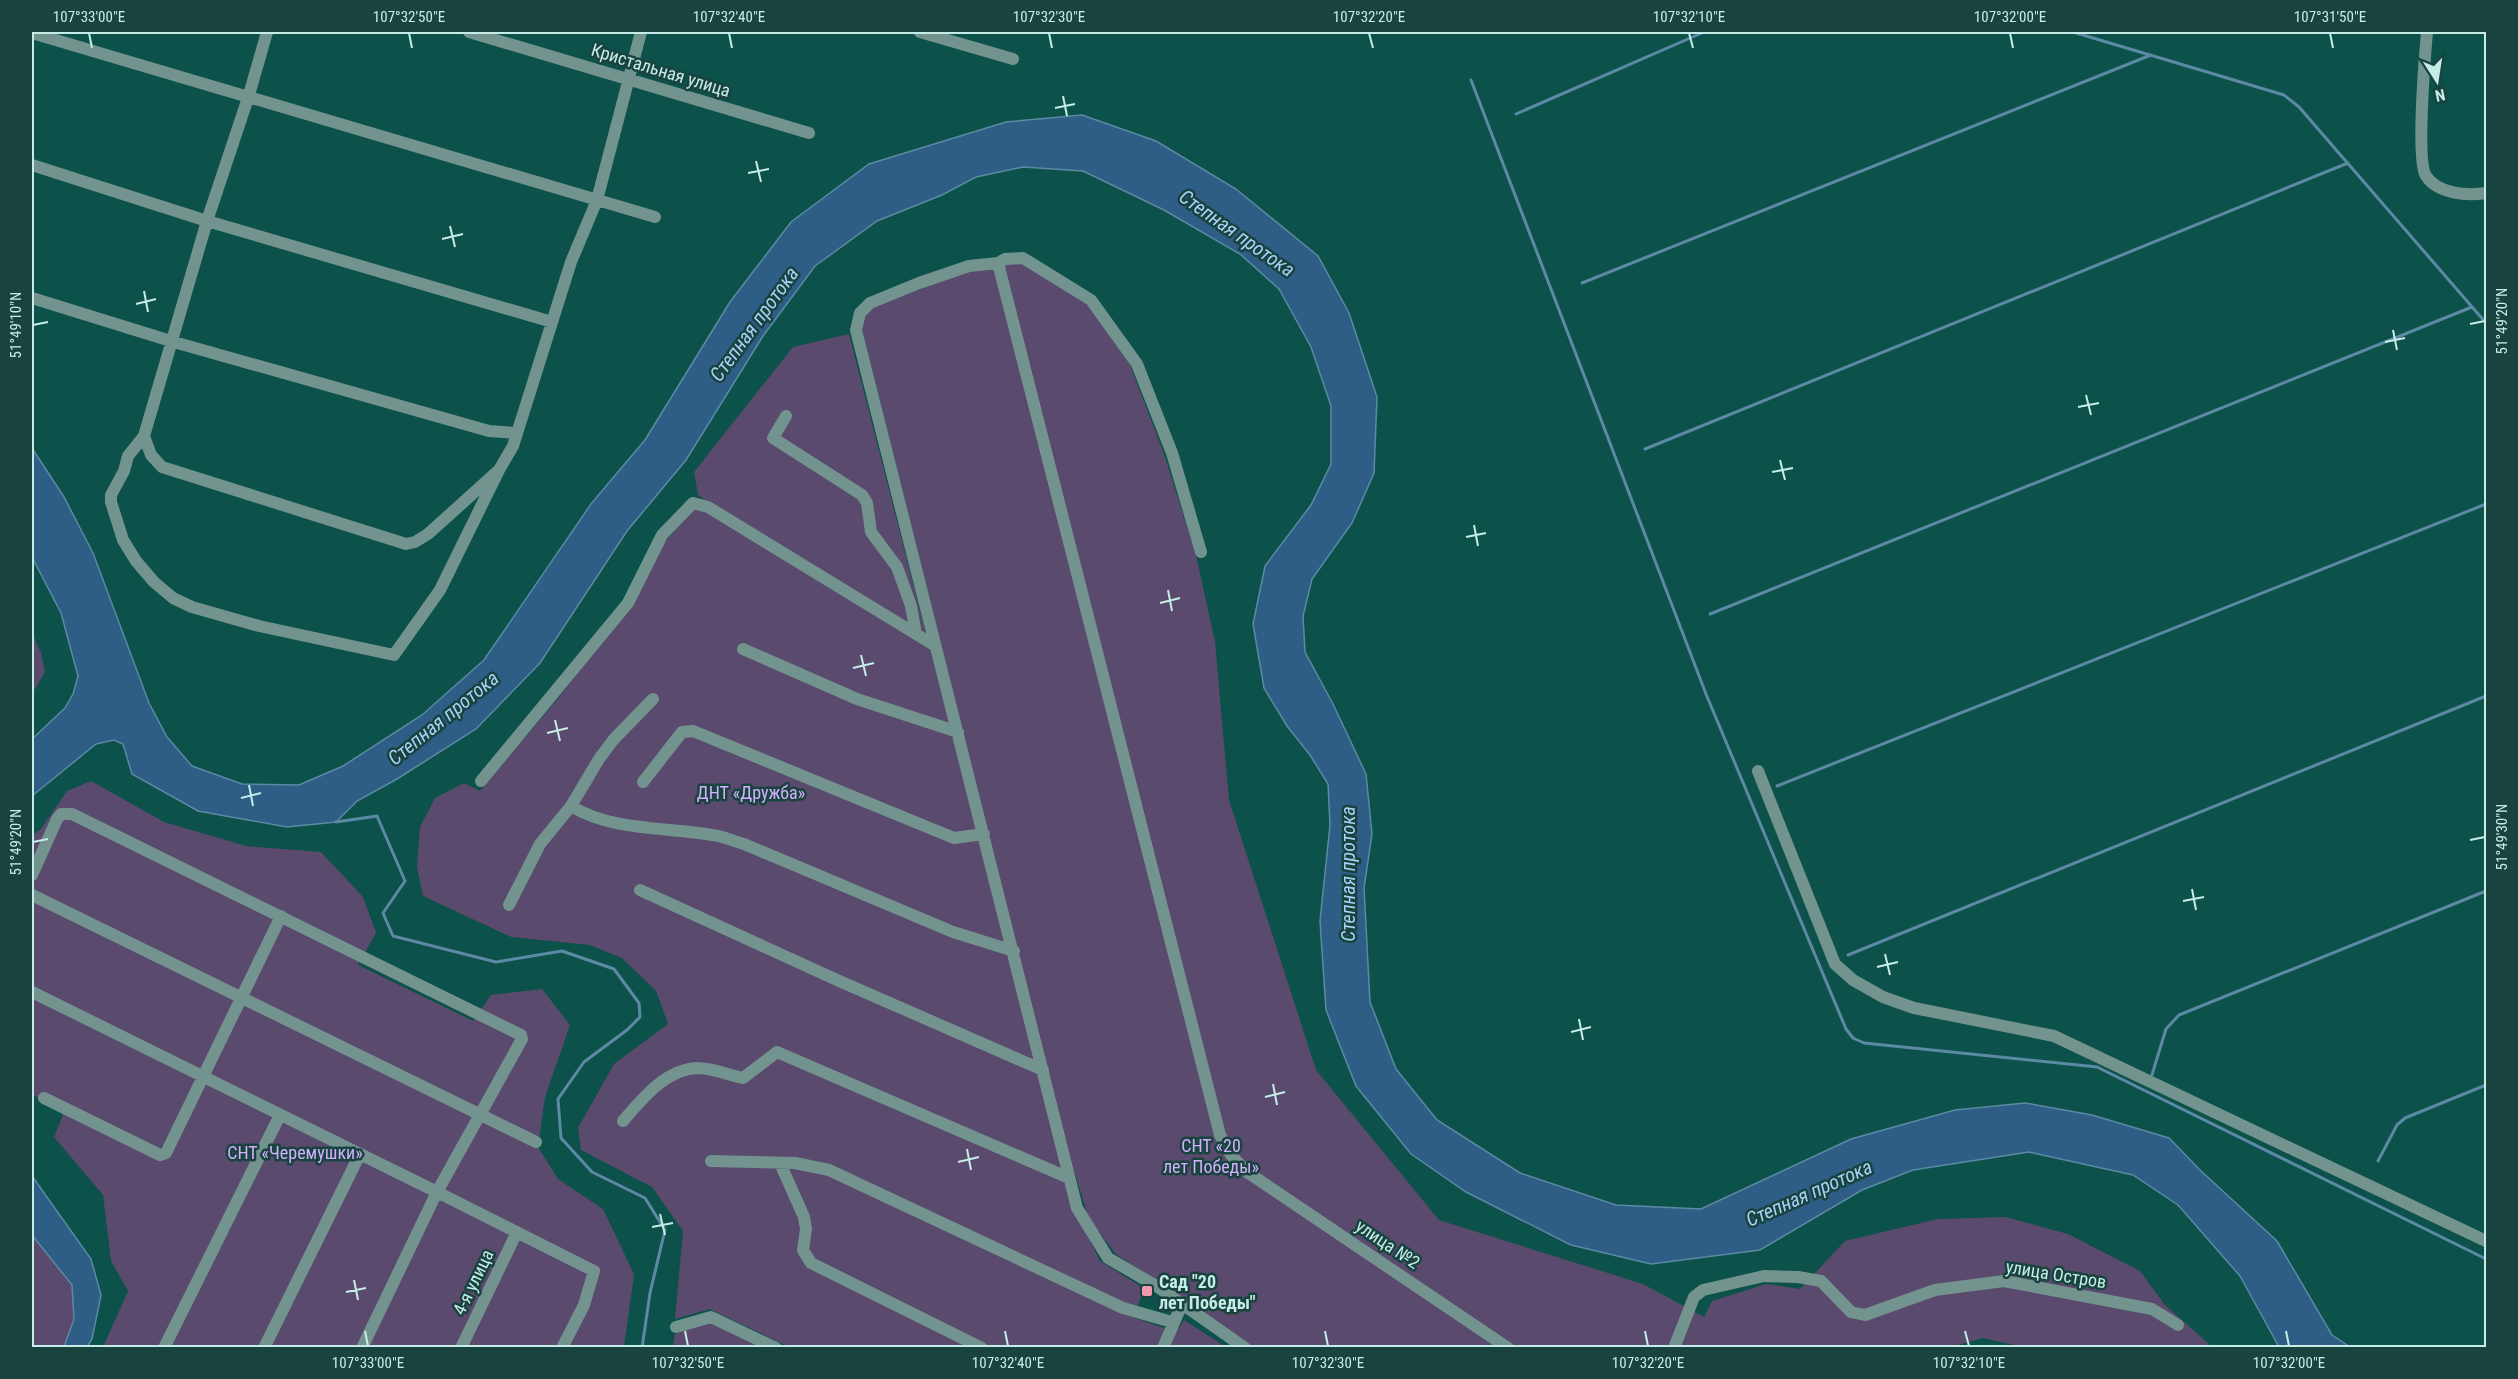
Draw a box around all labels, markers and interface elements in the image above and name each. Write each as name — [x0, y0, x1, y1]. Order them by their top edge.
text: 107°33'00"E — [53, 8, 125, 26]
text: 107°32'50"E — [373, 8, 445, 26]
text: 107°32'40"E — [693, 8, 765, 26]
text: 107°32'30"E — [1013, 8, 1085, 26]
text: 107°32'20"E — [1333, 8, 1405, 26]
text: 107°32'10"E — [1653, 8, 1725, 26]
text: 107°32'00"E — [1974, 8, 2046, 26]
text: 107°31'50"E — [2294, 8, 2366, 26]
street label: Кристальная улица — [589, 39, 733, 101]
north arrow — [2407, 51, 2467, 111]
text: N — [2433, 85, 2447, 105]
water label: Степная протока — [1175, 184, 1299, 282]
water label: Степная протока — [704, 262, 804, 386]
text: 51°49'20"N — [2493, 288, 2511, 354]
text: 51°49'10"N — [7, 292, 25, 358]
water label: Степная протока — [383, 666, 503, 770]
park label: ДНТ «Дружба» — [697, 782, 805, 803]
text: 51°49'30"N — [2493, 804, 2511, 870]
water label: Степная протока — [1336, 806, 1360, 942]
text: 51°49'20"N — [7, 809, 25, 875]
park label: СНТ «20 лет Победы» — [1163, 1135, 1259, 1177]
park label: СНТ «Черемушки» — [227, 1142, 363, 1163]
water label: Степная протока — [1742, 1154, 1876, 1232]
street label: улица №2 — [1352, 1215, 1424, 1273]
street label: 4-я улица — [448, 1246, 498, 1318]
street label: улица Остров — [2004, 1256, 2108, 1292]
place label: Сад "20 лет Победы" — [1159, 1271, 1256, 1313]
marker: Сад "20 лет Победы" — [1140, 1284, 1154, 1298]
text: 107°33'00"E — [332, 1354, 404, 1372]
text: 107°32'50"E — [652, 1354, 724, 1372]
text: 107°32'40"E — [972, 1354, 1044, 1372]
text: 107°32'30"E — [1292, 1354, 1364, 1372]
text: 107°32'20"E — [1612, 1354, 1684, 1372]
text: 107°32'10"E — [1933, 1354, 2005, 1372]
text: 107°32'00"E — [2253, 1354, 2325, 1372]

